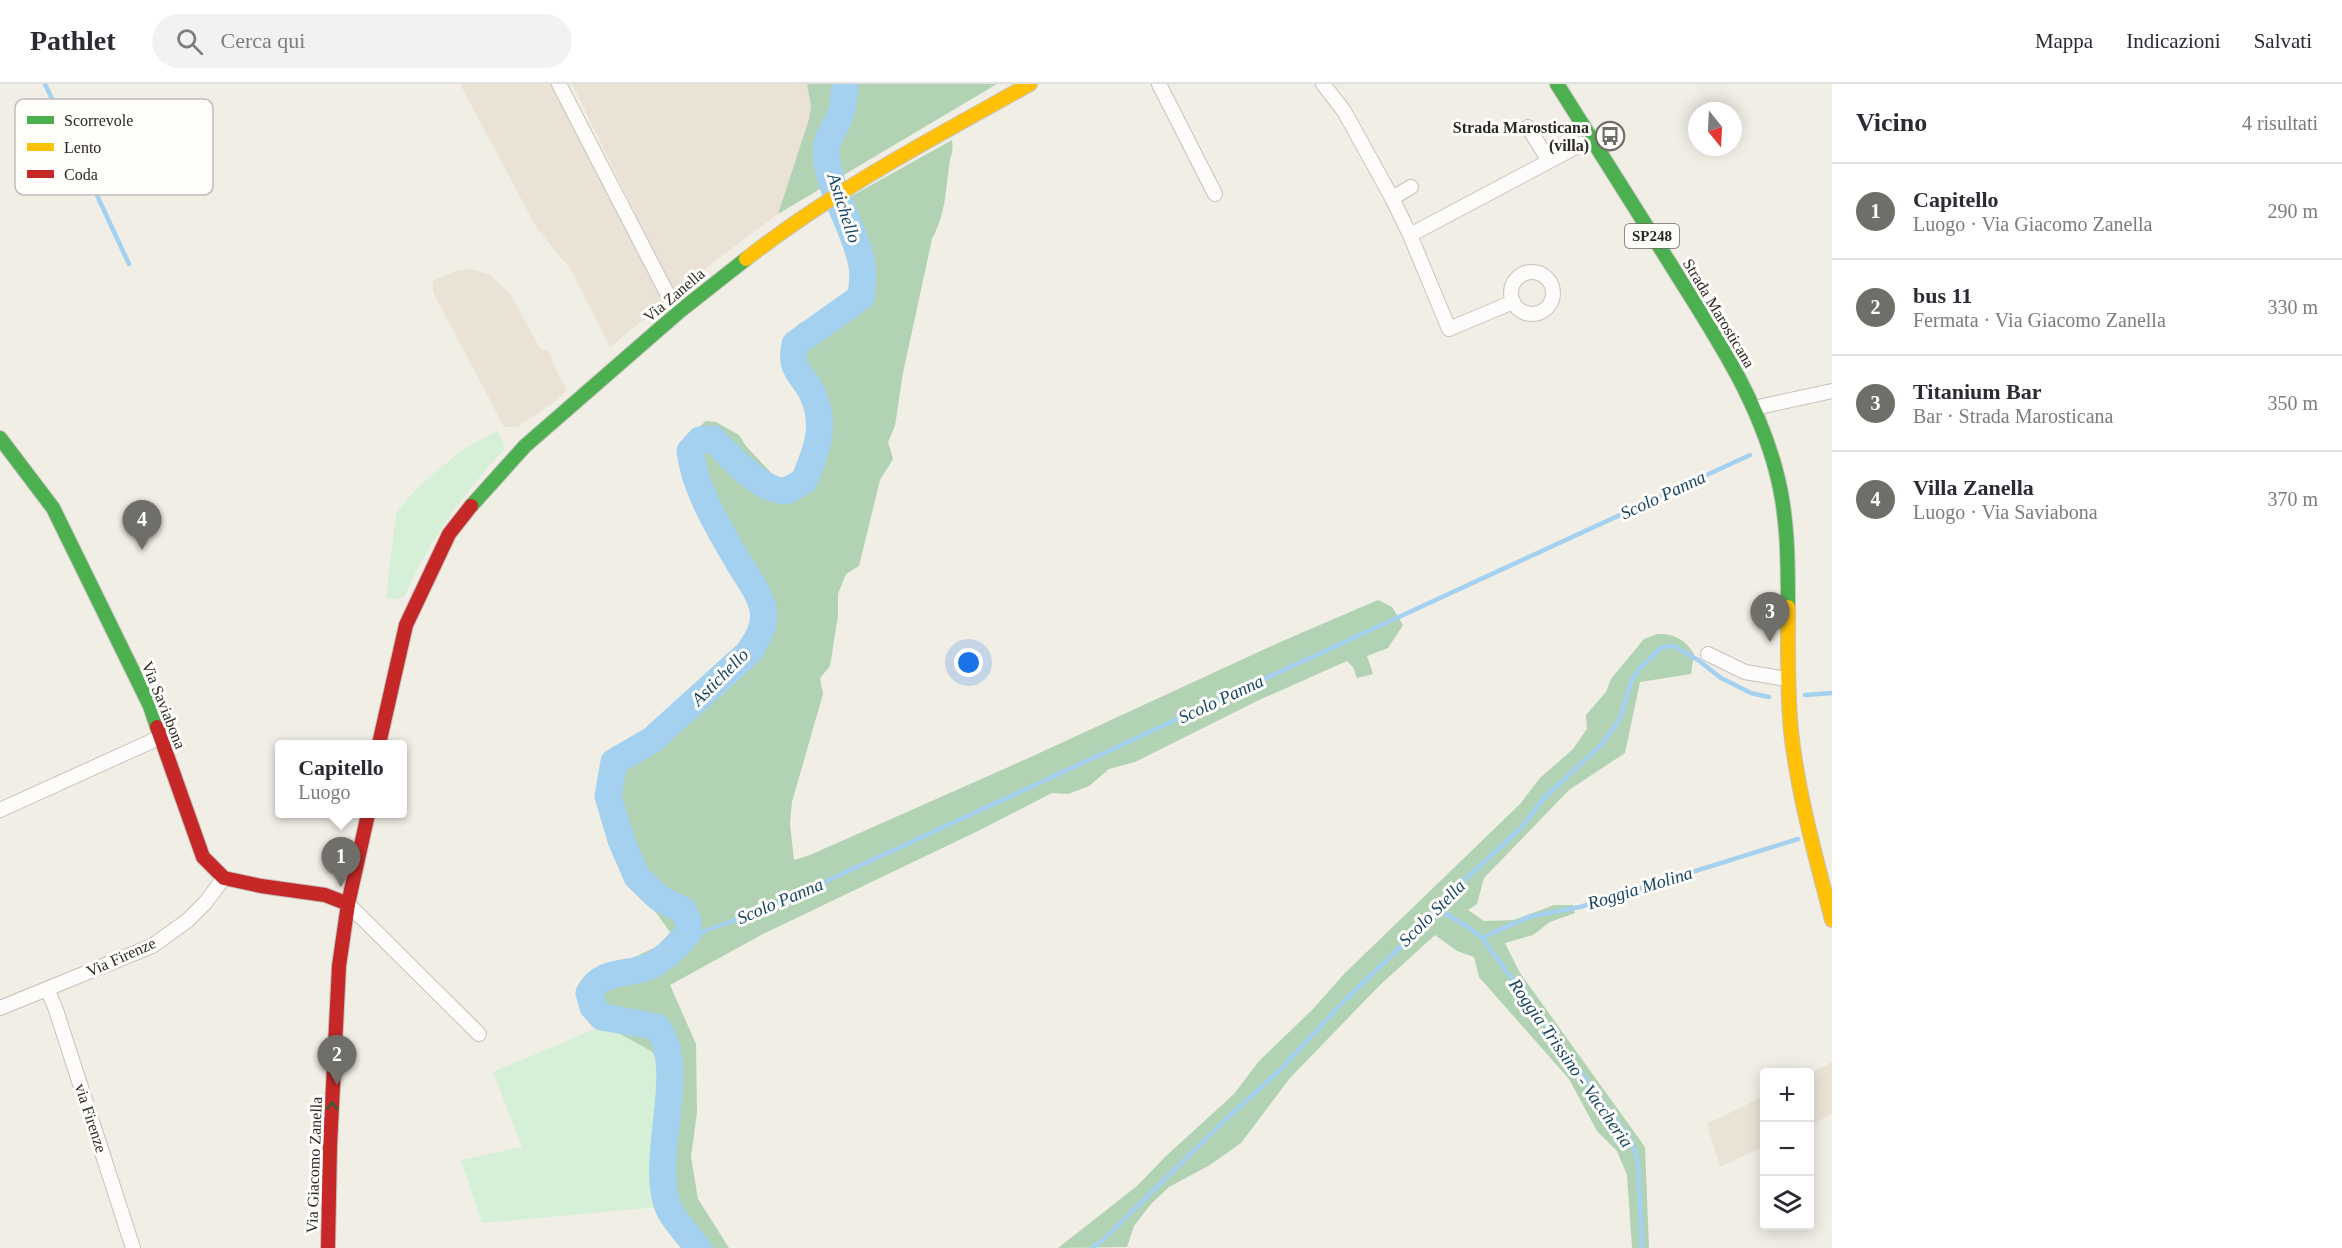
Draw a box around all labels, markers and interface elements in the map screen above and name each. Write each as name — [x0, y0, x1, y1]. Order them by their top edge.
search box — [152, 14, 572, 68]
text: Pathlet — [30, 25, 116, 56]
icon: search — [173, 25, 206, 58]
text: Cerca qui — [221, 28, 305, 53]
text: Mappa — [2035, 29, 2093, 53]
text: Indicazioni — [2126, 29, 2221, 53]
text: Salvati — [2254, 29, 2312, 53]
legend — [15, 99, 213, 195]
north arrow — [1688, 102, 1742, 156]
text: Vicino — [1856, 108, 1927, 137]
text: Scorrevole — [64, 112, 133, 129]
text: 4 risultati — [2242, 112, 2318, 134]
place label: Strada Marosticana (villa) — [1453, 119, 1589, 155]
bus stop icon: Strada Marosticana (villa) — [1594, 120, 1626, 152]
text: Lento — [64, 139, 101, 156]
text: Coda — [64, 166, 98, 183]
water label: Astichello — [823, 170, 865, 245]
text: Capitello — [1913, 187, 1999, 212]
text: 1 — [1871, 200, 1881, 222]
text: 290 m — [2267, 200, 2318, 222]
text: Luogo · Via Giacomo Zanella — [1913, 213, 2152, 235]
road number: SP248 — [1625, 224, 1679, 248]
street label: Strada Marosticana — [1680, 255, 1758, 371]
street label: Via Zanella — [640, 265, 708, 325]
text: bus 11 — [1913, 283, 1972, 308]
text: 2 — [1871, 296, 1881, 318]
text: 330 m — [2267, 296, 2318, 318]
text: Fermata · Via Giacomo Zanella — [1913, 309, 2166, 331]
text: Titanium Bar — [1913, 379, 2042, 404]
text: 3 — [1871, 392, 1881, 414]
text: 350 m — [2267, 392, 2318, 414]
text: Bar · Strada Marosticana — [1913, 405, 2113, 427]
water label: Scolo Panna — [1617, 467, 1709, 523]
text: Villa Zanella — [1913, 475, 2034, 500]
text: 4 — [1871, 488, 1881, 510]
text: 370 m — [2267, 488, 2318, 510]
pin: 4 — [122, 500, 162, 550]
text: Luogo · Via Saviabona — [1913, 501, 2098, 523]
pin: 3 — [1750, 592, 1790, 642]
water label: Astichello — [687, 644, 753, 710]
your location — [954, 648, 983, 677]
street label: Via Saviabona — [139, 659, 189, 751]
water label: Scolo Panna — [1175, 671, 1267, 727]
popup — [275, 740, 407, 818]
text: Capitello — [298, 755, 384, 780]
text: Luogo — [298, 781, 350, 803]
pin: 1 — [322, 838, 360, 887]
water label: Roggia Molina — [1584, 863, 1695, 914]
water label: Scolo Panna — [734, 874, 826, 928]
water label: Scolo Stella — [1395, 876, 1469, 950]
street label: Via Firenze — [84, 934, 158, 980]
water label: Roggia Trissino - Vaccheria — [1504, 974, 1637, 1151]
pin: 2 — [318, 1036, 356, 1085]
map controls — [1760, 1068, 1814, 1230]
button: + — [1760, 1068, 1814, 1122]
street label: via Firenze — [72, 1081, 110, 1155]
street label: Via Giacomo Zanella — [303, 1096, 325, 1234]
one-way arrow — [325, 1101, 338, 1110]
button: − — [1760, 1122, 1814, 1176]
button: layers — [1760, 1176, 1814, 1230]

